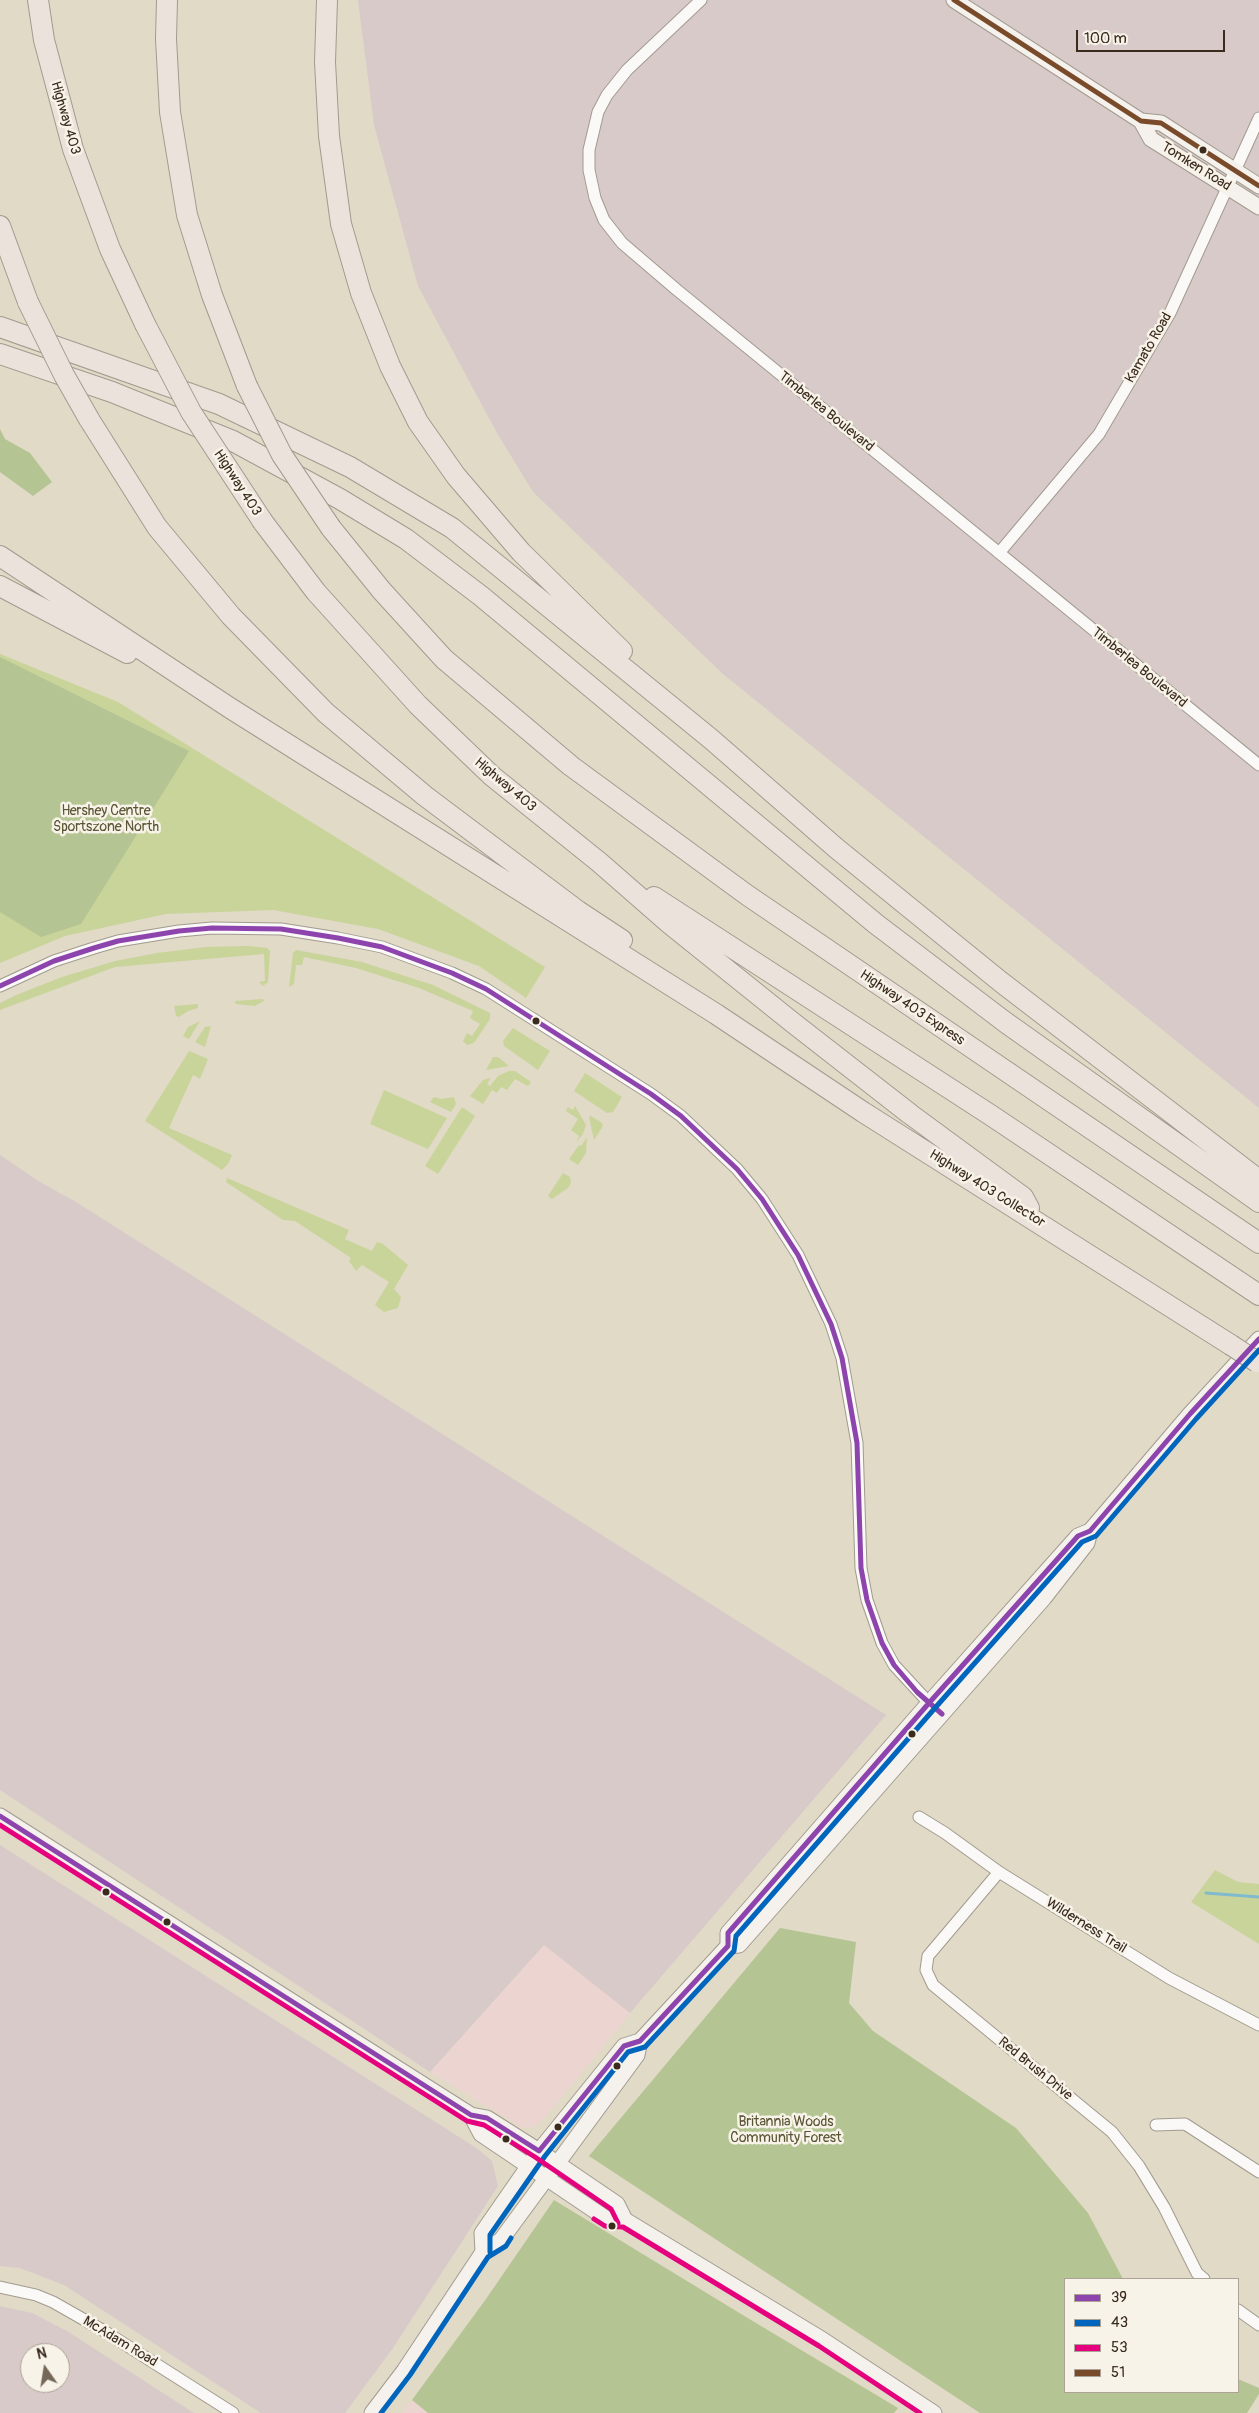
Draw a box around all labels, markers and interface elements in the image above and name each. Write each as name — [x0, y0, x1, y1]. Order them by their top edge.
scale bar — [1079, 20, 1228, 52]
text: 100 m — [1084, 29, 1127, 48]
street label: Highway 403 — [47, 79, 83, 157]
street label: Tomken Road — [1158, 139, 1234, 195]
unlabelled marker — [1198, 145, 1208, 155]
street label: Kamato Road — [1122, 310, 1176, 386]
street label: Timberlea Boulevard — [775, 368, 877, 456]
street label: Highway 403 — [209, 447, 265, 519]
street label: Timberlea Boulevard — [1088, 624, 1190, 712]
street label: Highway 403 — [471, 754, 539, 816]
park label: Hershey Centre Sportszone North — [53, 803, 159, 836]
street label: Highway 403 Express — [856, 967, 968, 1049]
unlabelled marker — [531, 1016, 541, 1026]
street label: Highway 403 Collector — [926, 1146, 1048, 1232]
unlabelled marker — [907, 1729, 917, 1739]
unlabelled marker — [101, 1887, 111, 1897]
street label: Wilderness Trail — [1043, 1895, 1129, 1957]
unlabelled marker — [162, 1917, 172, 1927]
street label: Red Brush Drive — [995, 2034, 1075, 2104]
unlabelled marker — [612, 2061, 622, 2071]
park label: Britannia Woods Community Forest — [730, 2114, 842, 2146]
unlabelled marker — [553, 2122, 563, 2132]
unlabelled marker — [501, 2134, 511, 2144]
unlabelled marker — [607, 2221, 617, 2231]
legend — [1064, 2278, 1239, 2393]
text: 39 — [1111, 2288, 1127, 2307]
street label: McAdam Road — [80, 2313, 160, 2371]
text: 43 — [1111, 2313, 1128, 2332]
text: 53 — [1111, 2338, 1128, 2357]
north arrow — [20, 2343, 70, 2393]
text: N — [35, 2345, 48, 2363]
text: 51 — [1111, 2363, 1125, 2382]

